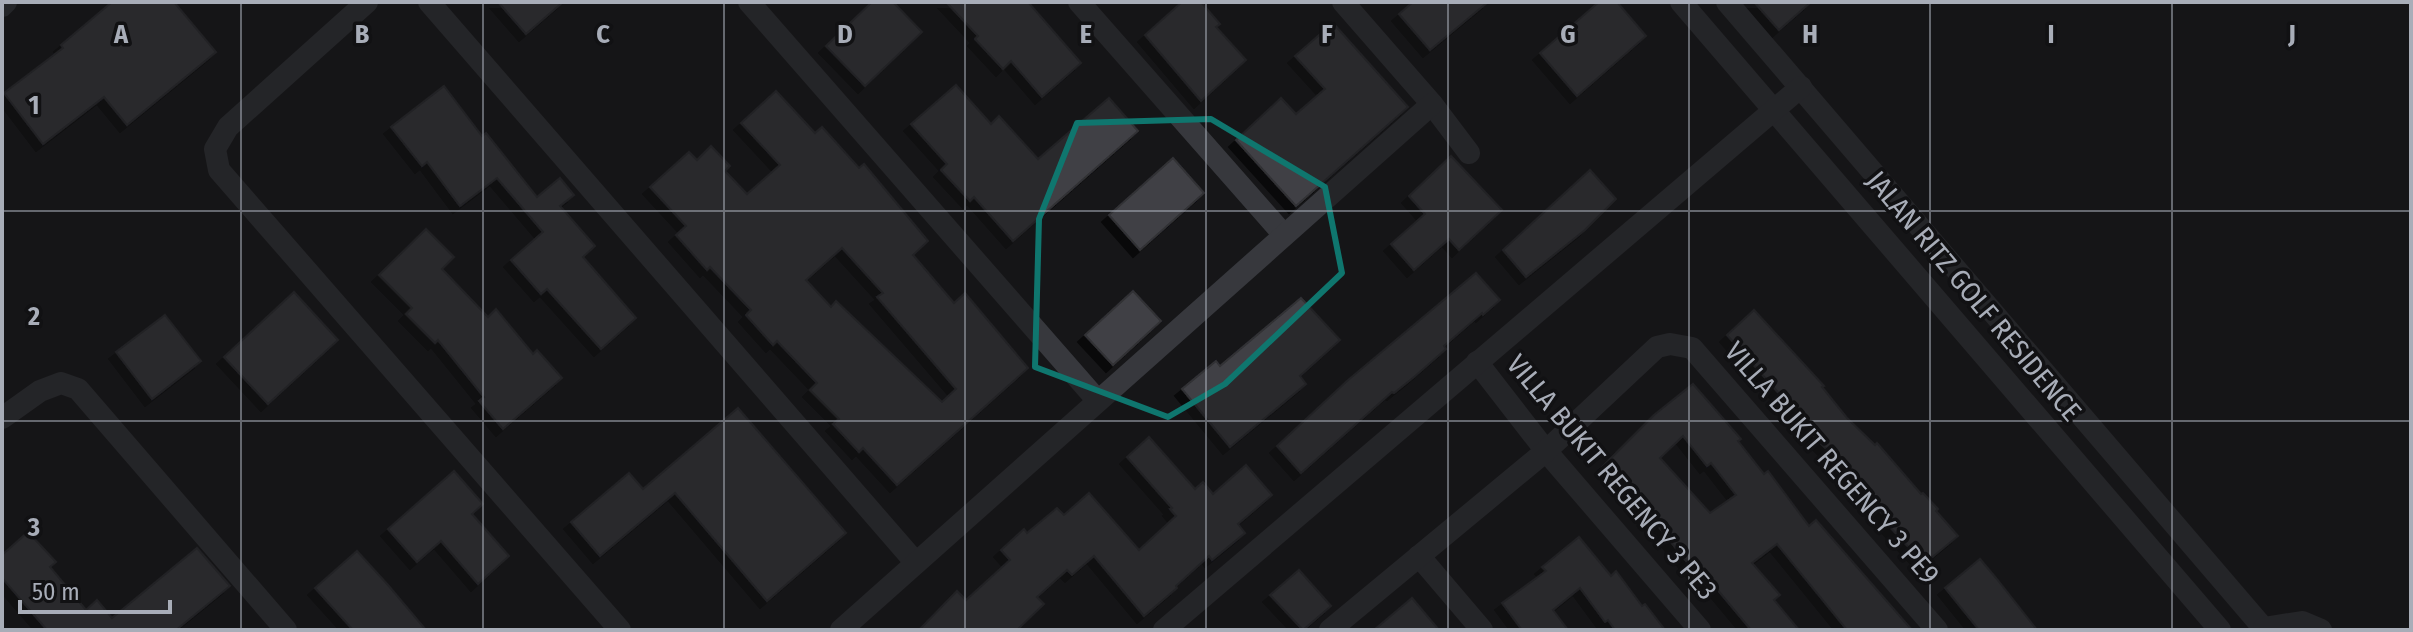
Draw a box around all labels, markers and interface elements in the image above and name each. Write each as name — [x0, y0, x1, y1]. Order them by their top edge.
text: A — [113, 19, 129, 50]
text: B — [355, 19, 370, 50]
text: C — [596, 19, 610, 50]
text: D — [837, 19, 853, 50]
text: E — [1080, 19, 1092, 50]
text: F — [1321, 19, 1333, 50]
text: G — [1560, 19, 1576, 50]
text: H — [1802, 19, 1818, 50]
text: I — [2048, 19, 2055, 50]
text: J — [2287, 19, 2296, 50]
text: 1 — [29, 90, 40, 121]
street label: JALAN RITZ GOLF RESIDENCE — [1860, 164, 2088, 428]
text: 2 — [27, 301, 40, 332]
street label: VILLA BUKIT REGENCY 3 PE9 — [1718, 335, 1946, 591]
street label: VILLA BUKIT REGENCY 3 PE3 — [1500, 348, 1724, 606]
text: 3 — [27, 512, 40, 543]
scale bar — [20, 564, 170, 614]
text: 50 m — [32, 578, 80, 606]

